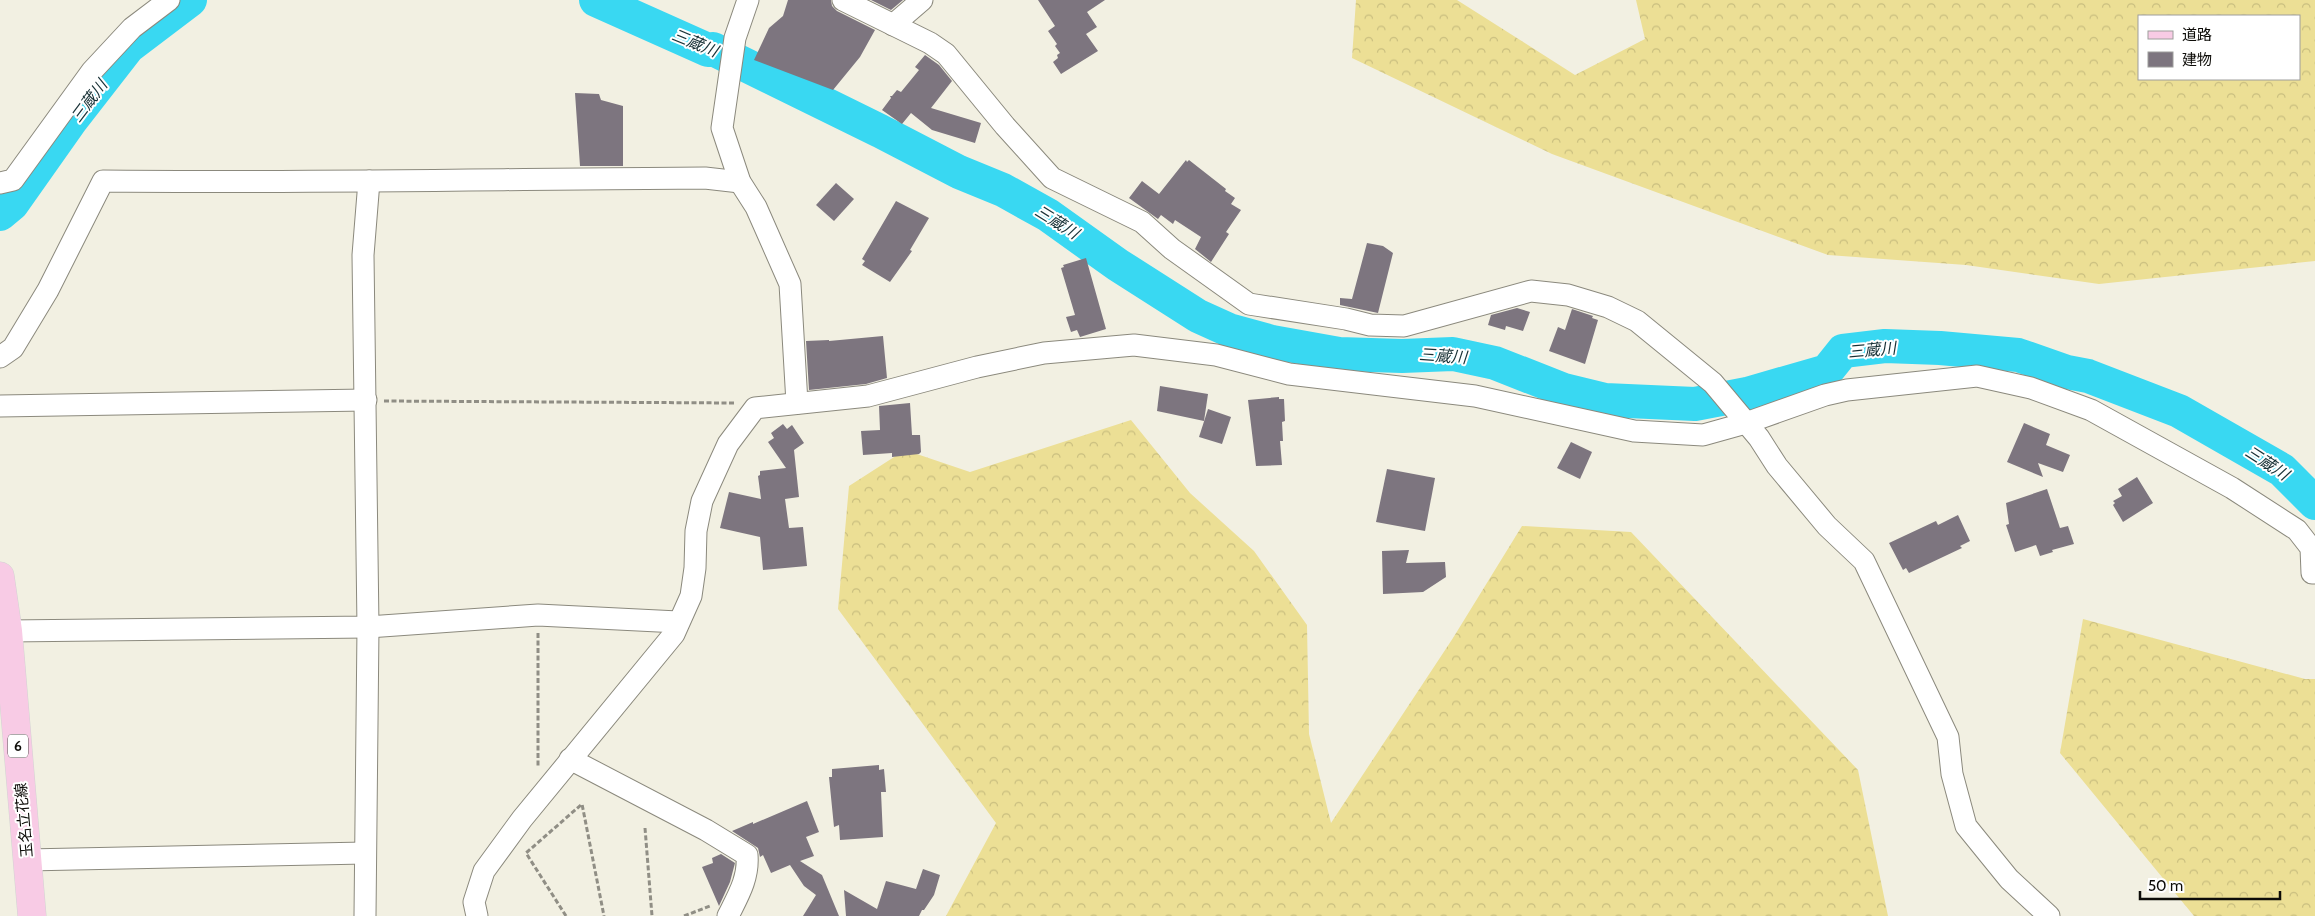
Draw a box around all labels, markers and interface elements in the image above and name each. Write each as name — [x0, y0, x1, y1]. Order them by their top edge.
legend — [2138, 15, 2300, 80]
water label: 三蔵川 — [669, 25, 723, 62]
text: 道路 — [2182, 26, 2212, 44]
text: 建物 — [2182, 51, 2212, 69]
water label: 三蔵川 — [67, 75, 112, 126]
water label: 三蔵川 — [1032, 201, 1084, 244]
water label: 三蔵川 — [1847, 338, 1899, 362]
water label: 三蔵川 — [1418, 345, 1470, 367]
water label: 三蔵川 — [2242, 442, 2294, 485]
road number: 6 — [8, 734, 28, 758]
street label: 玉名立花線 — [12, 782, 36, 858]
scale bar — [2140, 868, 2280, 900]
text: 50 m — [2148, 877, 2183, 895]

